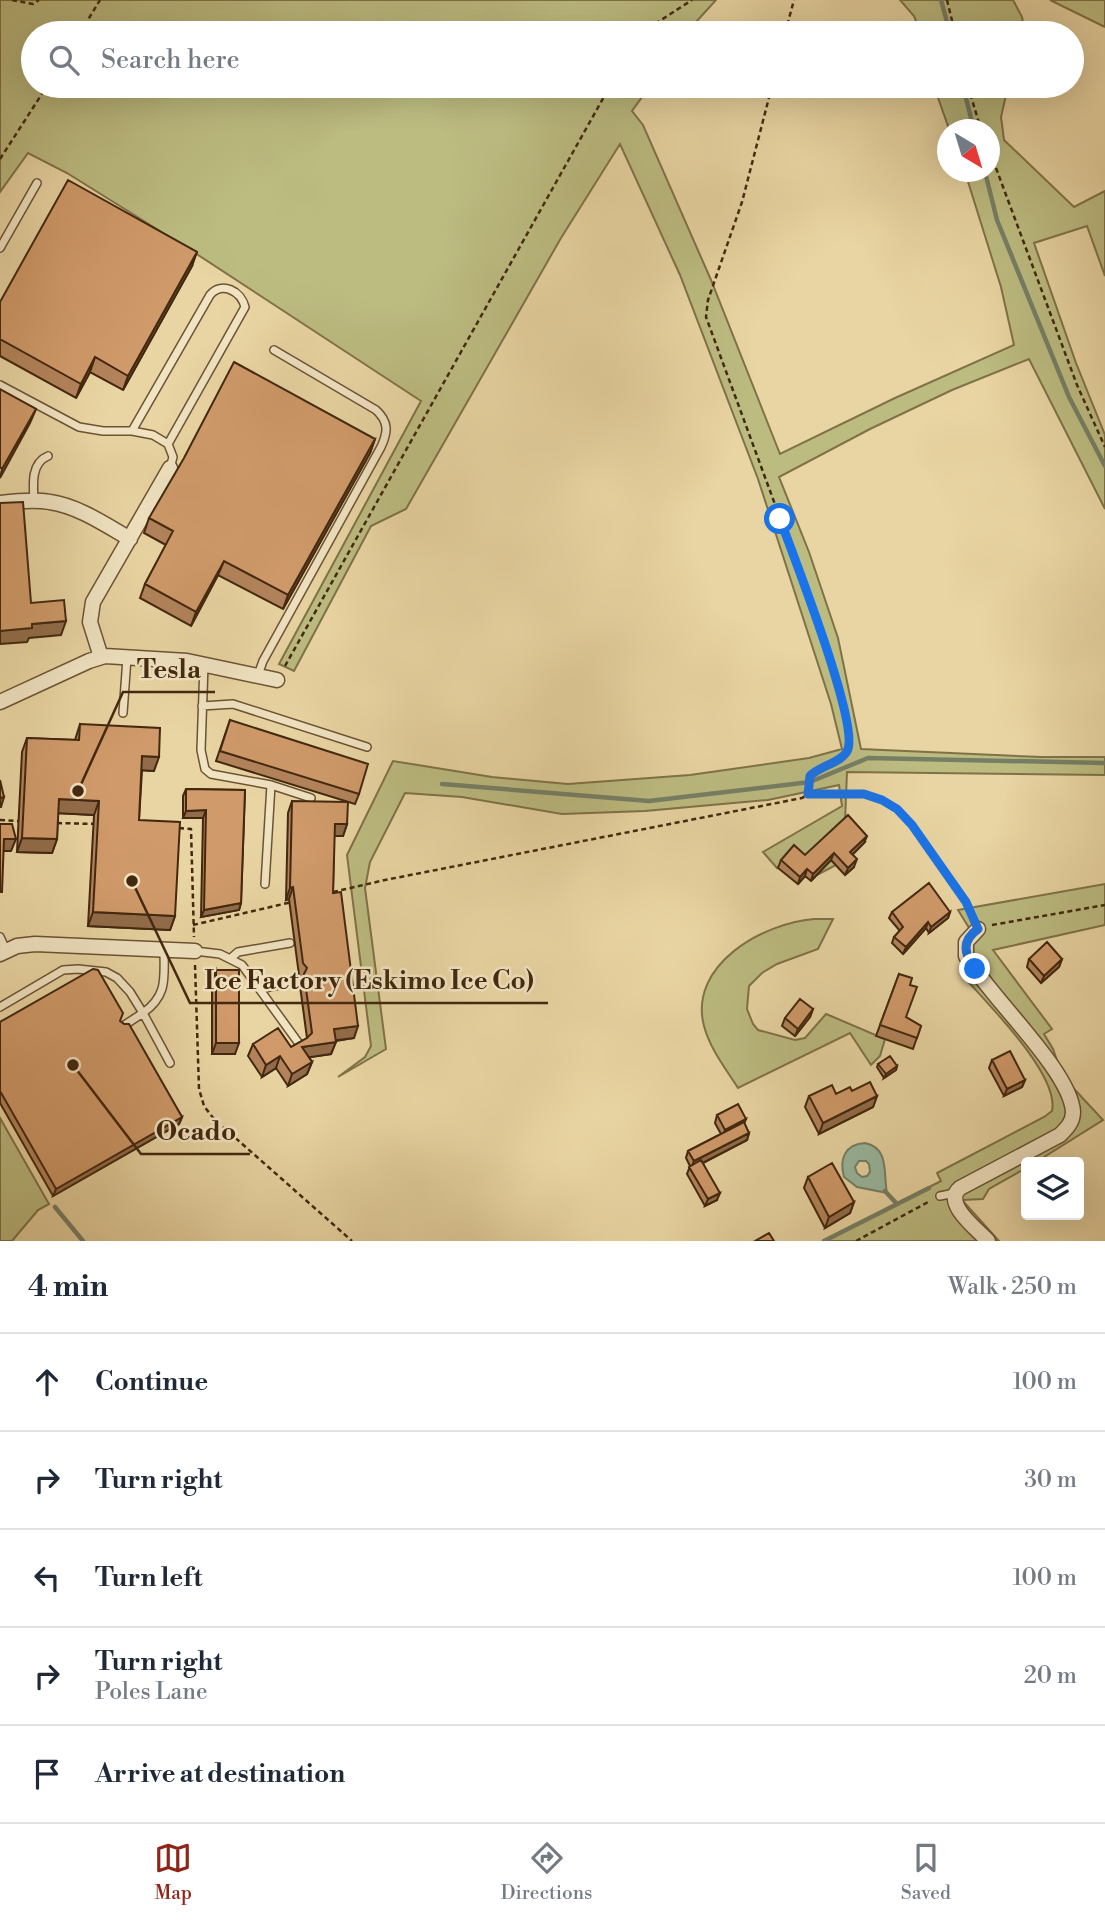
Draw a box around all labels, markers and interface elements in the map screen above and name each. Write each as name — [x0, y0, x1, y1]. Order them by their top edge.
search box — [21, 21, 1084, 98]
icon: search — [45, 41, 83, 79]
text: Search here — [101, 44, 240, 76]
north arrow — [937, 119, 1000, 182]
route start — [764, 503, 795, 534]
callout: Tesla — [123, 645, 215, 692]
text: Tesla — [137, 654, 202, 686]
route end — [959, 953, 990, 984]
callout: Ice Factory (Eskimo Ice Co) — [190, 956, 548, 1003]
text: Ice Factory (Eskimo Ice Co) — [204, 965, 534, 997]
callout: Ocado — [141, 1107, 250, 1154]
text: Ocado — [156, 1116, 236, 1148]
map controls — [1021, 1157, 1084, 1220]
button: layers — [1021, 1157, 1084, 1220]
text: 4 min — [28, 1268, 108, 1306]
text: Walk · 250 m — [948, 1273, 1077, 1301]
icon: ahead — [28, 1363, 66, 1401]
text: Continue — [95, 1366, 208, 1398]
text: 100 m — [1012, 1368, 1077, 1396]
icon: right — [28, 1461, 66, 1499]
text: Turn right — [95, 1464, 223, 1496]
text: 30 m — [1024, 1466, 1077, 1494]
icon: left — [28, 1559, 66, 1597]
text: Turn left — [95, 1562, 203, 1594]
text: 100 m — [1012, 1564, 1077, 1592]
text: Turn right — [95, 1646, 223, 1678]
icon: right — [28, 1657, 66, 1695]
text: 20 m — [1024, 1662, 1077, 1690]
text: Poles Lane — [95, 1678, 208, 1706]
icon: arrive — [28, 1755, 66, 1793]
text: Arrive at destination — [95, 1758, 345, 1790]
tab: Map — [154, 1839, 192, 1905]
tab: Directions — [501, 1839, 592, 1905]
tab: Saved — [901, 1839, 951, 1905]

